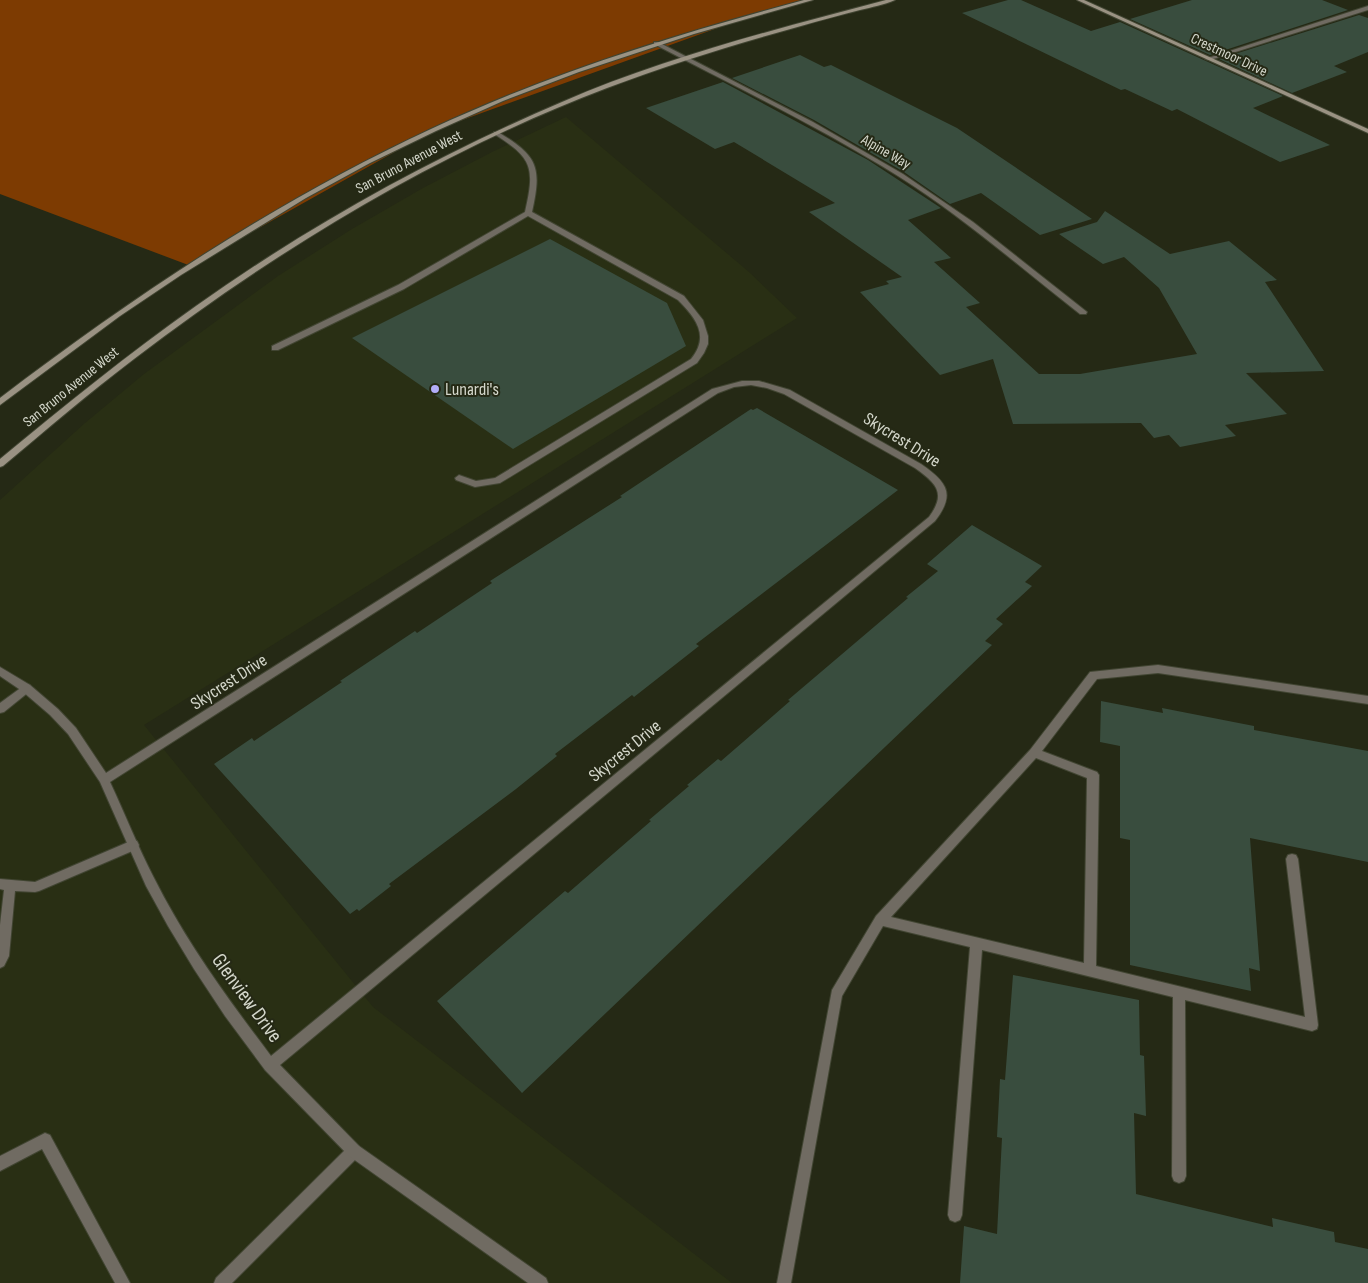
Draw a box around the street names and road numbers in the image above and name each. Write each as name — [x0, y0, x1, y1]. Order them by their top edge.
street label: Crestmoor Drive — [1188, 29, 1270, 81]
street label: San Bruno Avenue West — [353, 126, 466, 198]
street label: Alpine Way — [857, 130, 914, 174]
street label: San Bruno Avenue West — [19, 342, 123, 431]
street label: Skycrest Drive — [860, 408, 944, 472]
street label: Skycrest Drive — [187, 650, 271, 714]
street label: Skycrest Drive — [585, 716, 665, 786]
street label: Glenview Drive — [206, 949, 288, 1047]

